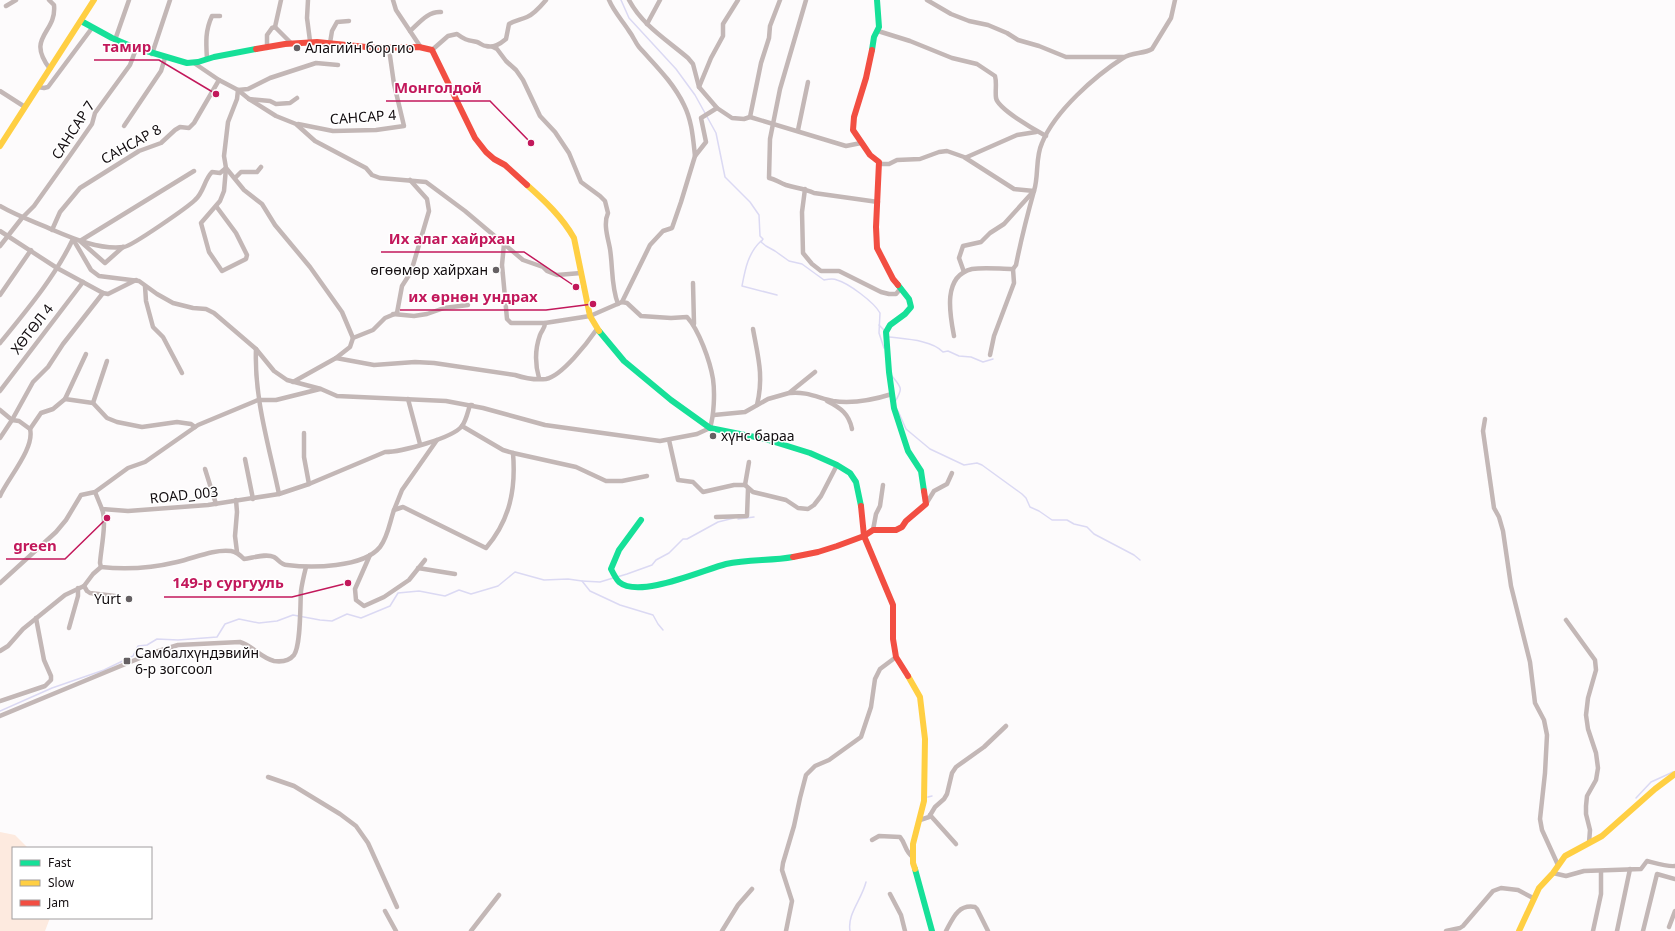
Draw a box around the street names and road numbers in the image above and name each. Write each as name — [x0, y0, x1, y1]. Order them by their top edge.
street label: САНСАР 7 — [47, 97, 99, 163]
street label: САНСАР 4 — [329, 105, 397, 128]
street label: САНСАР 8 — [97, 119, 164, 168]
street label: ХӨТӨЛ 4 — [6, 300, 57, 358]
street label: ROAD_003 — [149, 481, 219, 508]

